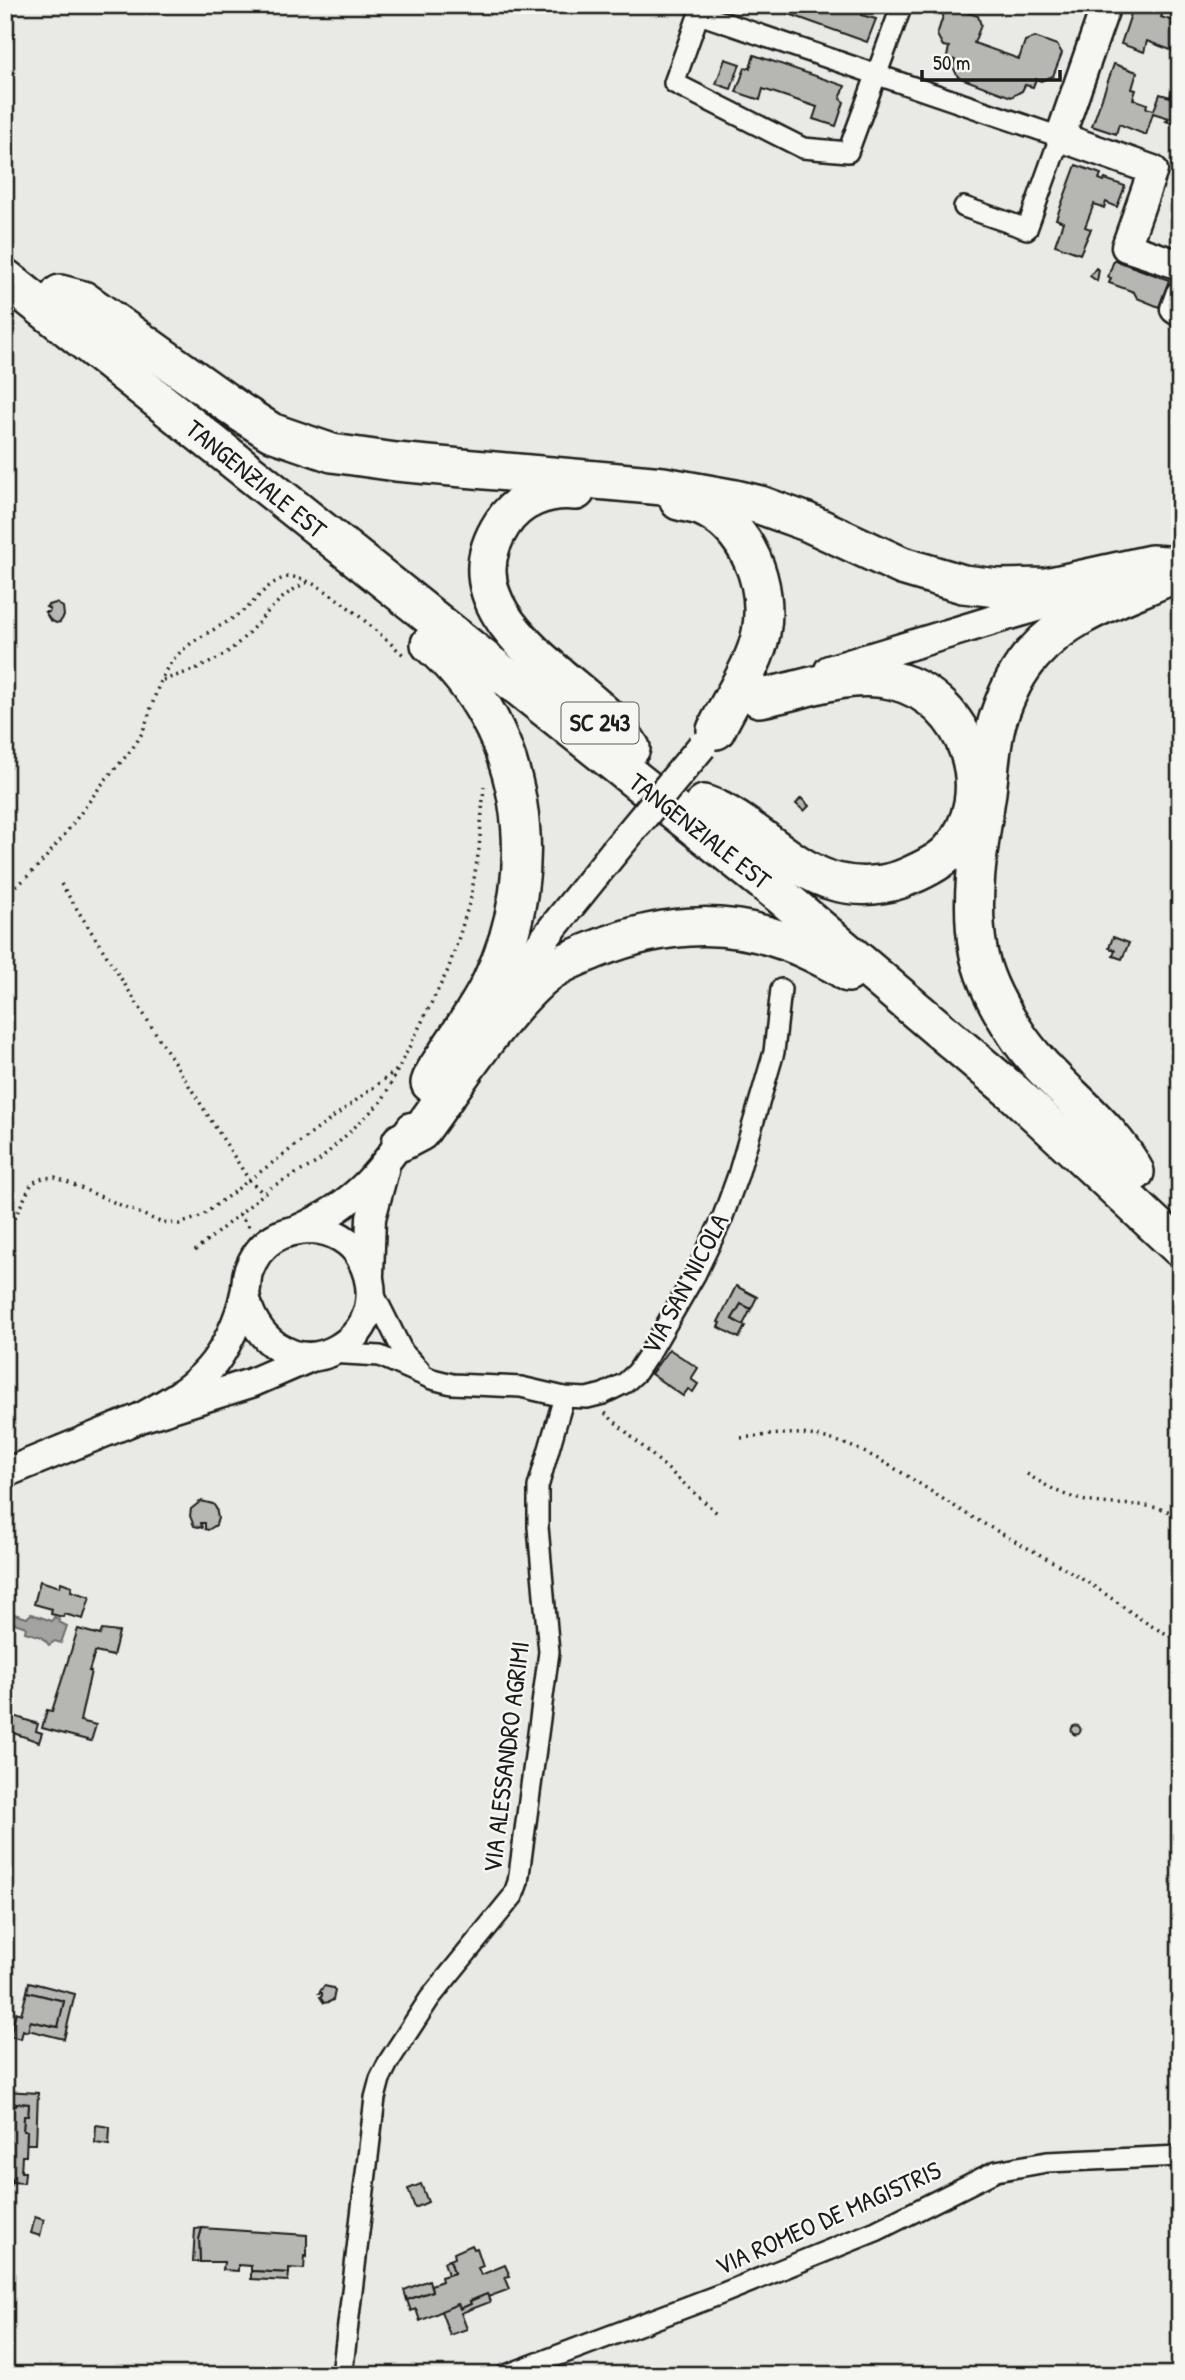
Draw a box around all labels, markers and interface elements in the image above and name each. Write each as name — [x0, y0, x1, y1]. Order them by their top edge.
scale bar — [922, 38, 1061, 82]
text: 50 m — [933, 48, 970, 77]
street label: TANGENZIALE EST — [179, 411, 334, 547]
road number: SC 243 — [562, 702, 638, 744]
street label: TANGENZIALE EST — [622, 764, 779, 898]
street label: VIA SAN NICOLA — [633, 1207, 736, 1360]
street label: VIA ALESSANDRO AGRIMI — [474, 1639, 537, 1875]
street label: VIA ROMEO DE MAGISTRIS — [709, 2152, 946, 2283]

